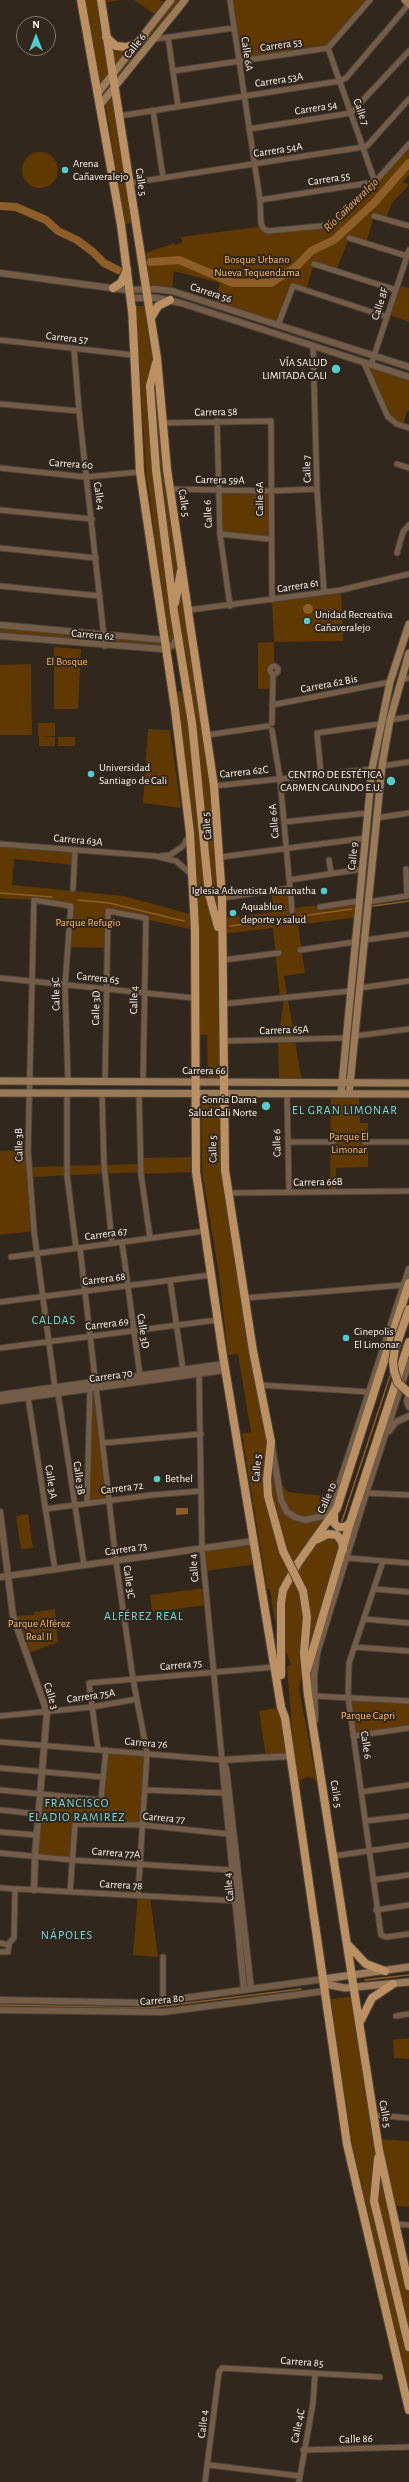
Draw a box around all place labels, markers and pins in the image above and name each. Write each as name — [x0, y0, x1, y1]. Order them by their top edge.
place label: Arena Cañaveralejo — [73, 157, 129, 183]
marker: Arena Cañaveralejo — [60, 165, 70, 175]
place label: VÍA SALUD LIMITADA CALI — [262, 356, 327, 382]
marker: VÍA SALUD LIMITADA CALI — [330, 363, 342, 375]
place label: Unidad Recreativa Cañaveralejo — [315, 608, 393, 634]
marker: Unidad Recreativa Cañaveralejo — [302, 616, 312, 626]
place label: Universidad Santiago de Cali — [99, 761, 167, 787]
place label: CENTRO DE ESTÉTICA CARMEN GALINDO E.U. — [280, 768, 382, 794]
marker: Universidad Santiago de Cali — [86, 769, 96, 779]
marker: CENTRO DE ESTÉTICA CARMEN GALINDO E.U. — [385, 775, 397, 787]
place label: Iglesia Adventista Maranatha — [192, 884, 316, 898]
marker: Iglesia Adventista Maranatha — [319, 886, 329, 896]
place label: Aquablue deporte y salud — [241, 900, 306, 926]
marker: Aquablue deporte y salud — [228, 908, 238, 918]
place label: Sonria Dama Salud Cali Norte — [189, 1093, 257, 1119]
marker: Sonria Dama Salud Cali Norte — [260, 1100, 272, 1112]
place label: Cinepolis El Limonar — [354, 1325, 399, 1351]
marker: Cinepolis El Limonar — [341, 1333, 351, 1343]
place label: Bethel — [165, 1472, 193, 1486]
marker: Bethel — [152, 1474, 162, 1484]

